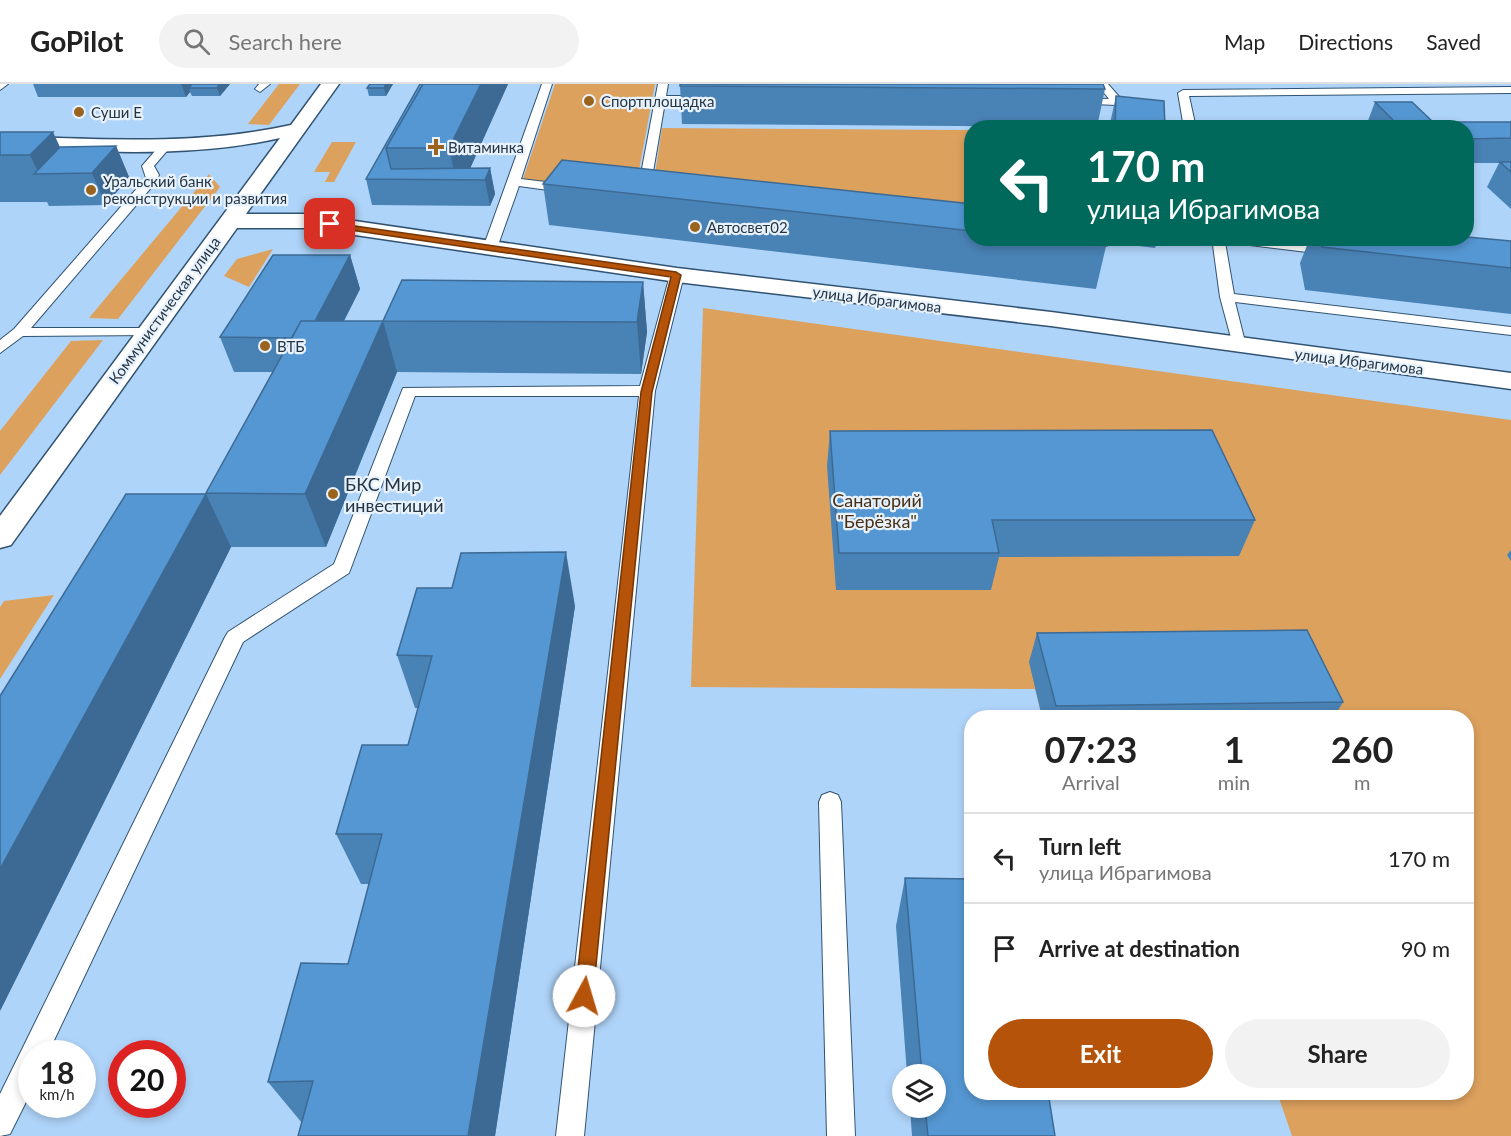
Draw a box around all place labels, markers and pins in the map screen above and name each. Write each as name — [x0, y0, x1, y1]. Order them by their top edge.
place label: Спортплощадка — [601, 92, 714, 110]
marker: Спортплощадка — [582, 94, 596, 108]
place label: Суши Е — [91, 103, 142, 121]
marker: Суши Е — [72, 105, 86, 119]
place label: Витаминка — [448, 138, 524, 156]
marker: Витаминка — [429, 140, 443, 154]
place label: Уральский банк реконструкции и развития — [103, 172, 287, 207]
marker: Уральский банк реконструкции и развития — [84, 183, 98, 197]
pin — [304, 198, 355, 249]
place label: Автосвет02 — [707, 218, 788, 236]
marker: Автосвет02 — [688, 220, 702, 234]
place label: ВТБ — [277, 337, 305, 355]
marker: ВТБ — [258, 339, 272, 353]
place label: БКС Мир инвестиций — [345, 473, 444, 516]
marker: БКС Мир инвестиций — [326, 487, 340, 501]

